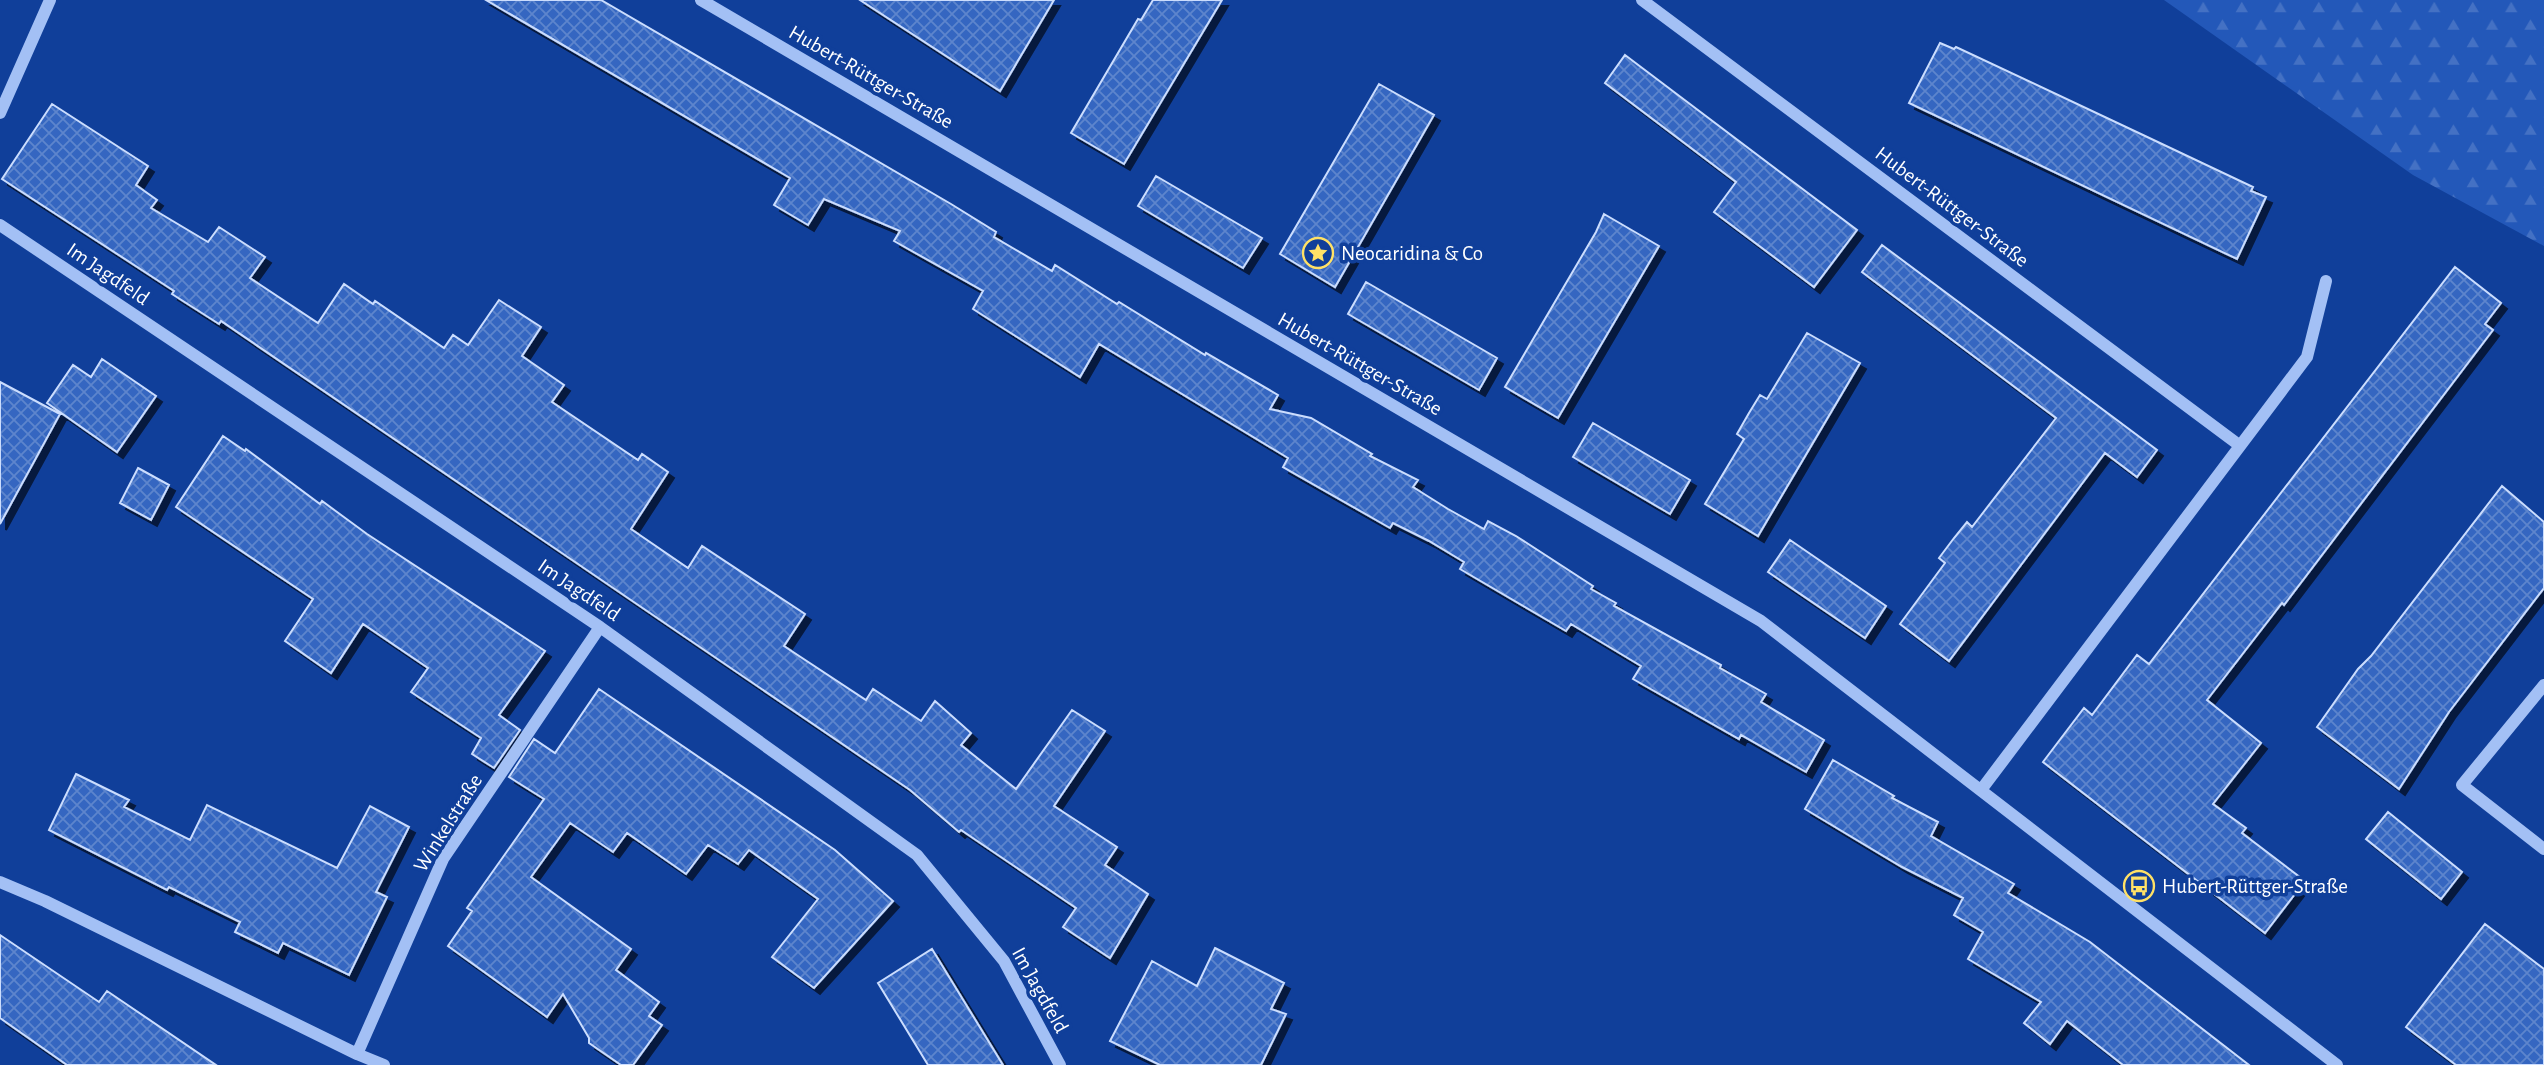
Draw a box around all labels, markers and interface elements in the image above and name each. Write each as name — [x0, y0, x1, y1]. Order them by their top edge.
street label: Hubert-Rüttger-Straße — [785, 21, 957, 133]
street label: Hubert-Rüttger-Straße — [1871, 143, 2033, 271]
place icon: Neocaridina & Co — [1301, 236, 1335, 270]
street label: Im Jagdfeld — [63, 239, 153, 309]
place label: Neocaridina & Co — [1341, 243, 1483, 264]
street label: Hubert-Rüttger-Straße — [1274, 308, 1446, 420]
street label: Im Jagdfeld — [534, 555, 624, 625]
street label: Winkelstraße — [410, 770, 486, 876]
bus stop icon: Hubert-Rüttger-Straße — [2122, 869, 2156, 903]
place label: Hubert-Rüttger-Straße — [2162, 876, 2348, 897]
street label: Im Jagdfeld — [1008, 944, 1072, 1036]

